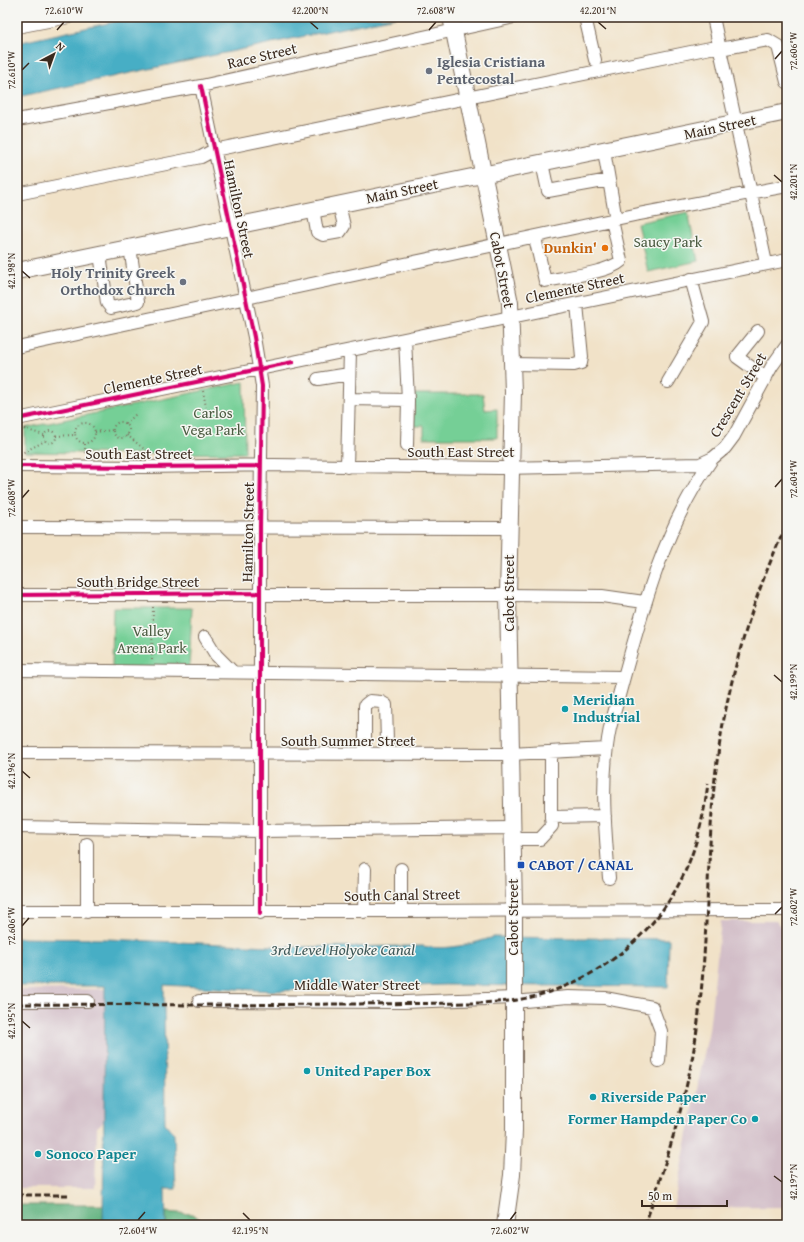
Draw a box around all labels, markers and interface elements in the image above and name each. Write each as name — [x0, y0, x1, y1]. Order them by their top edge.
text: 72.610°W — [45, 3, 84, 18]
text: 42.200°N — [292, 3, 329, 18]
text: 72.608°W — [417, 3, 456, 18]
text: 42.201°N — [580, 3, 617, 18]
text: 72.606°W — [786, 31, 801, 70]
north arrow — [34, 34, 74, 74]
street label: Race Street — [225, 37, 299, 74]
text: N — [53, 38, 69, 55]
text: 72.610°W — [4, 50, 19, 89]
place label: Iglesia Cristiana Pentecostal — [437, 51, 545, 89]
marker: Iglesia Cristiana Pentecostal — [424, 66, 434, 76]
street label: Main Street — [682, 108, 759, 144]
street label: Hamilton Street — [219, 158, 260, 261]
text: 42.201°N — [786, 163, 801, 200]
street label: Main Street — [364, 172, 441, 208]
street label: Cabot Street — [485, 230, 520, 310]
park label: Saucy Park — [634, 231, 703, 252]
place label: Dunkin' — [544, 237, 597, 258]
marker: Dunkin' — [600, 243, 610, 253]
text: 42.198°N — [4, 252, 19, 289]
place label: Holy Trinity Greek Orthodox Church — [51, 262, 175, 300]
street label: Clemente Street — [523, 267, 627, 308]
marker: Holy Trinity Greek Orthodox Church — [178, 277, 188, 287]
street label: Crescent Street — [704, 348, 772, 441]
street label: Clemente Street — [101, 358, 205, 399]
park label: Carlos Vega Park — [182, 402, 245, 440]
street label: South East Street — [407, 441, 515, 462]
street label: South East Street — [85, 443, 193, 464]
text: 72.604°W — [786, 459, 801, 498]
text: 72.608°W — [4, 478, 19, 517]
street label: Hamilton Street — [236, 481, 259, 582]
street label: Cabot Street — [498, 554, 519, 632]
street label: South Bridge Street — [77, 571, 200, 592]
park label: Valley Arena Park — [117, 620, 187, 658]
text: 42.199°N — [786, 663, 801, 700]
place label: Meridian Industrial — [573, 689, 640, 727]
marker: Meridian Industrial — [560, 704, 570, 714]
street label: South Summer Street — [281, 730, 416, 751]
text: 42.196°N — [4, 752, 19, 789]
place label: CABOT / CANAL — [529, 854, 633, 875]
marker: CABOT / CANAL — [516, 860, 526, 870]
street label: Cabot Street — [502, 878, 523, 956]
street label: South Canal Street — [344, 883, 461, 906]
text: 72.602°W — [786, 887, 801, 926]
text: 72.606°W — [4, 906, 19, 945]
water label: 3rd Level Holyoke Canal — [270, 937, 415, 961]
street label: Middle Water Street — [294, 974, 421, 995]
text: 42.195°N — [4, 1002, 19, 1039]
place label: United Paper Box — [315, 1060, 431, 1081]
marker: United Paper Box — [302, 1066, 312, 1076]
place label: Riverside Paper — [601, 1086, 706, 1107]
marker: Riverside Paper — [588, 1092, 598, 1102]
place label: Former Hampden Paper Co — [568, 1108, 747, 1129]
marker: Former Hampden Paper Co — [750, 1114, 760, 1124]
place label: Sonoco Paper — [46, 1143, 136, 1164]
marker: Sonoco Paper — [33, 1149, 43, 1159]
text: 42.197°N — [786, 1163, 801, 1200]
scale bar — [642, 1182, 727, 1208]
text: 50 m — [648, 1187, 672, 1204]
text: 72.604°W — [119, 1223, 158, 1238]
text: 42.195°N — [232, 1223, 269, 1238]
text: 72.602°W — [491, 1223, 530, 1238]

